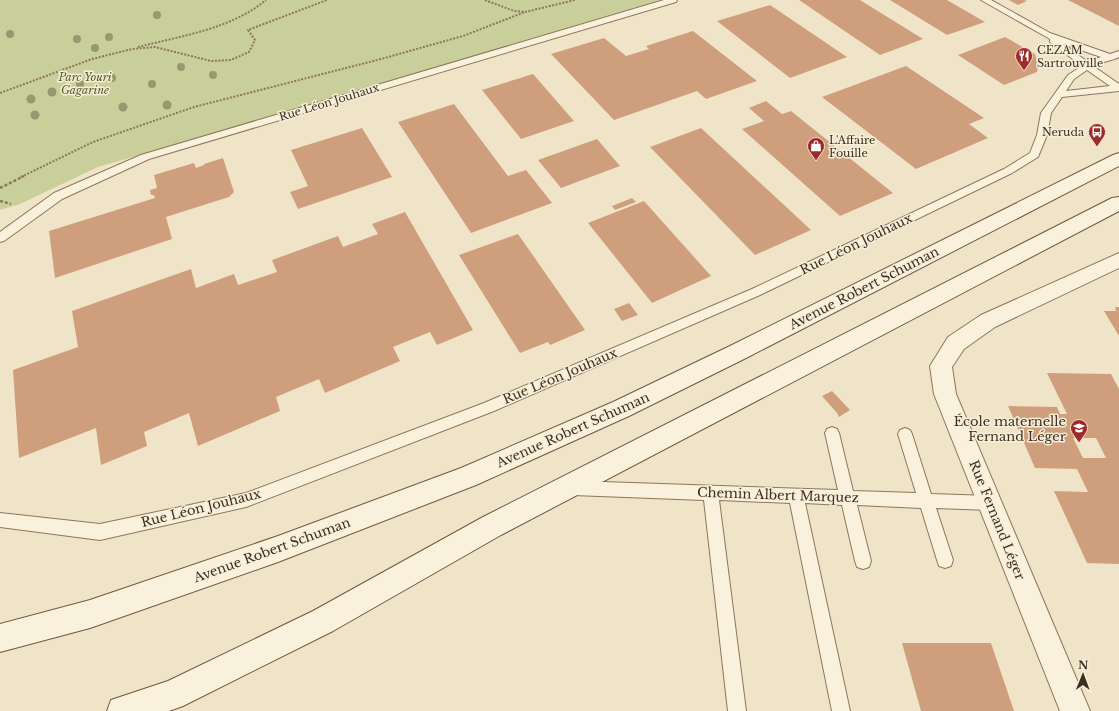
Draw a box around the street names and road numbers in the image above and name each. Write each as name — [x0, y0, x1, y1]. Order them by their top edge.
street label: Rue Léon Jouhaux — [277, 80, 381, 124]
street label: Rue Léon Jouhaux — [797, 209, 915, 279]
street label: Avenue Robert Schuman — [785, 243, 942, 334]
street label: Rue Léon Jouhaux — [500, 344, 620, 408]
street label: Avenue Robert Schuman — [493, 389, 652, 472]
street label: Rue Fernand Léger — [965, 458, 1029, 583]
street label: Chemin Albert Marquez — [697, 484, 859, 506]
street label: Rue Léon Jouhaux — [139, 485, 263, 531]
street label: Avenue Robert Schuman — [190, 514, 353, 587]

